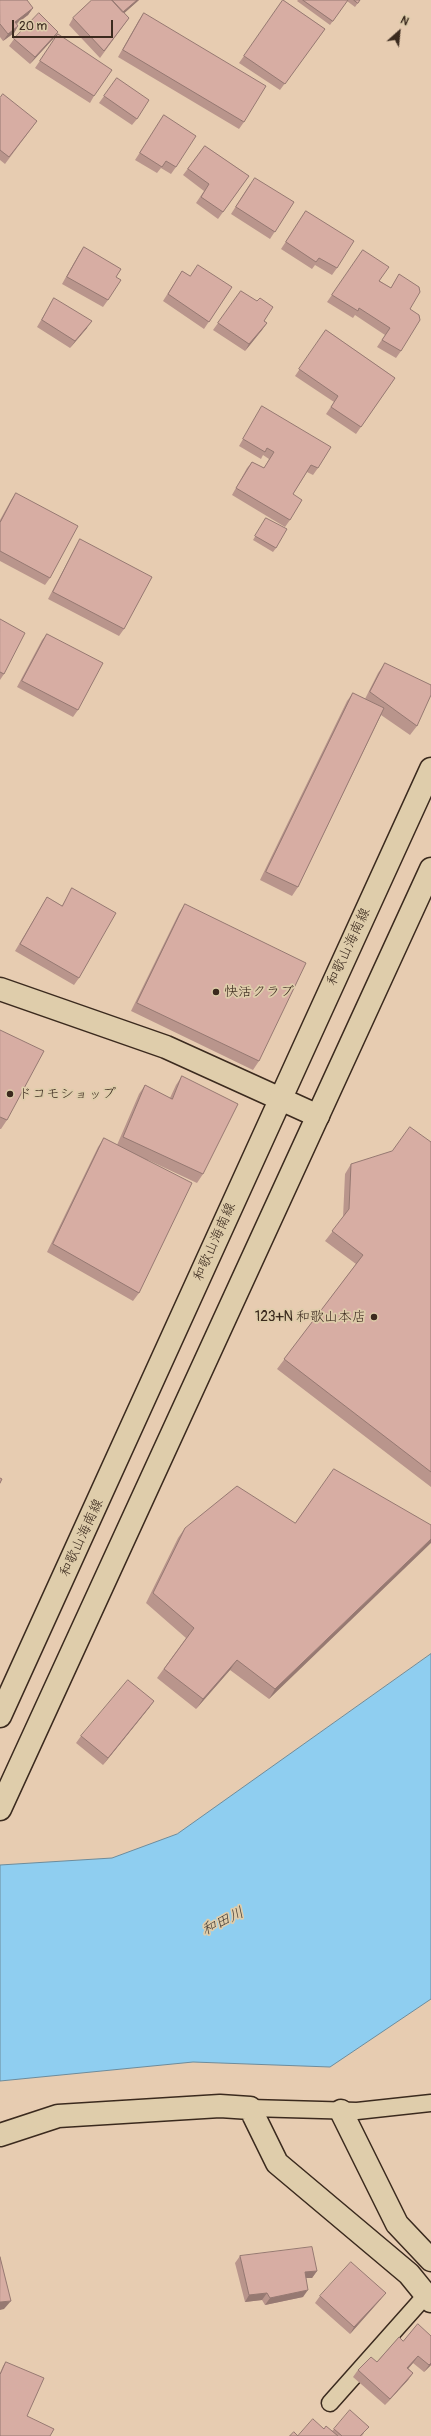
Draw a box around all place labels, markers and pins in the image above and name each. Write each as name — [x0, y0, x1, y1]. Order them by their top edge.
place label: 快活クラブ — [224, 984, 294, 1000]
marker: 快活クラブ — [211, 987, 221, 997]
place label: ドコモショップ — [18, 1086, 116, 1102]
marker: ドコモショップ — [5, 1089, 15, 1099]
place label: 123+N 和歌山本店 — [255, 1309, 366, 1325]
marker: 123+N 和歌山本店 — [369, 1312, 379, 1322]

